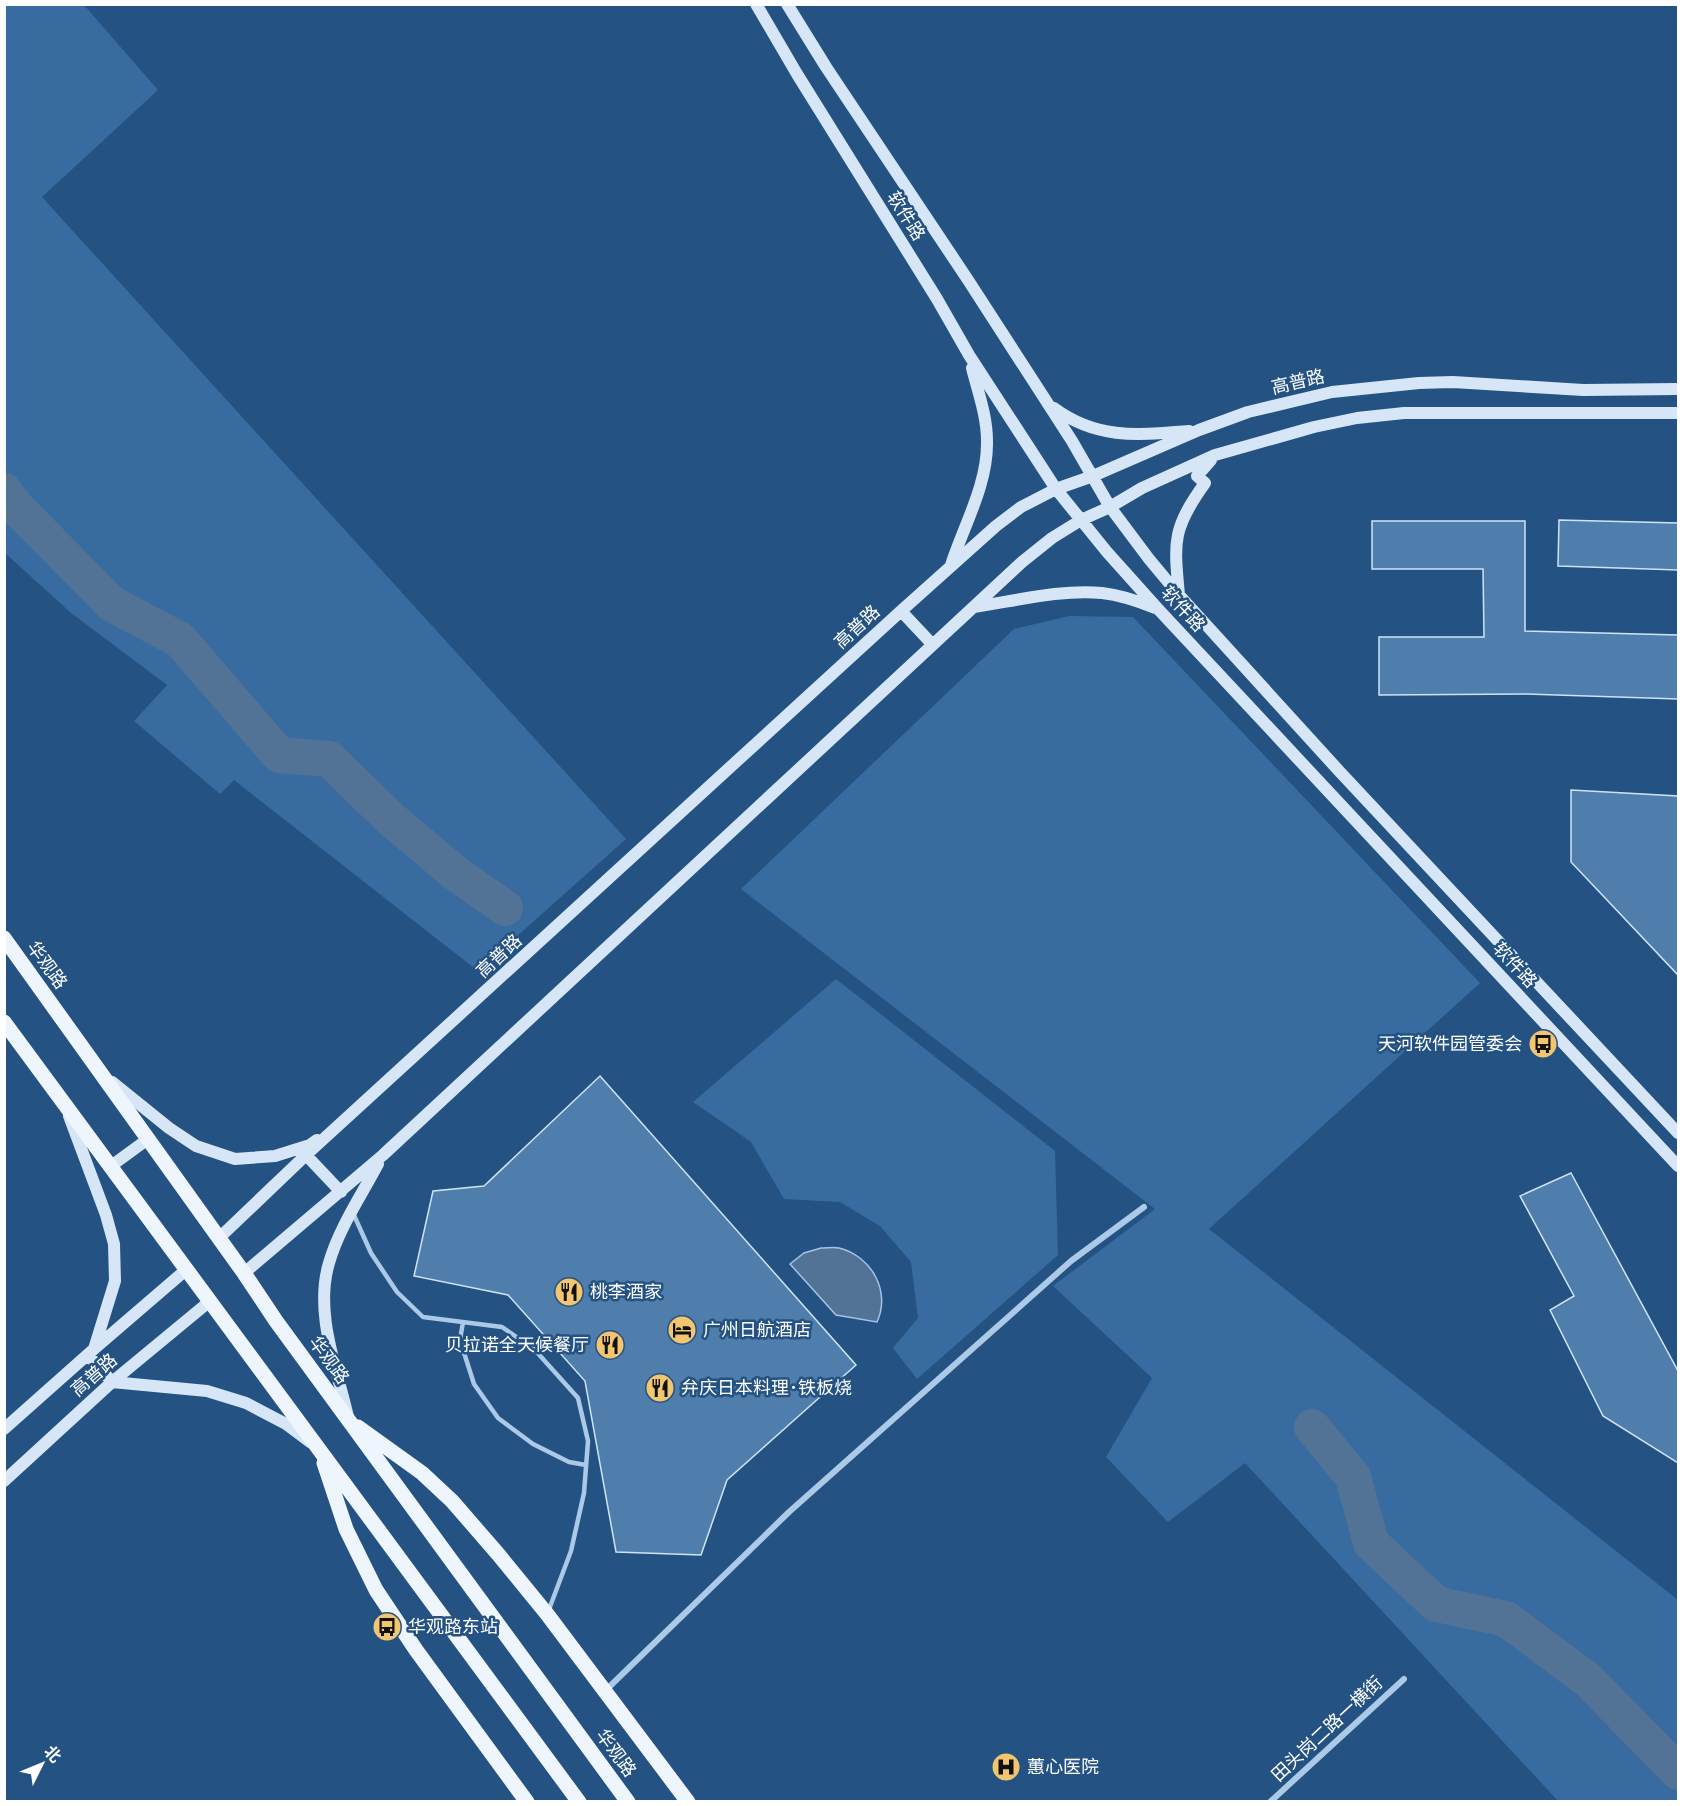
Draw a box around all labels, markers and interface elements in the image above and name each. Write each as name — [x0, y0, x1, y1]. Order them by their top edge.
street label: 软件路 — [883, 188, 929, 244]
street label: 高普路 — [1269, 366, 1327, 398]
street label: 软件路 — [1157, 582, 1209, 636]
street label: 高普路 — [830, 601, 884, 653]
street label: 高普路 — [472, 930, 526, 982]
street label: 华观路 — [23, 937, 71, 993]
street label: 软件路 — [1489, 938, 1541, 992]
bus stop icon: 天河软件园管委会 — [1527, 1028, 1559, 1060]
place label: 天河软件园管委会 — [1378, 1034, 1522, 1054]
restaurant icon: 桃李酒家 — [553, 1276, 585, 1308]
place label: 桃李酒家 — [590, 1282, 662, 1302]
hotel icon: 广州日航酒店 — [666, 1314, 698, 1346]
place label: 广州日航酒店 — [703, 1320, 811, 1340]
restaurant icon: 贝拉诺全天候餐厅 — [594, 1329, 626, 1361]
street label: 华观路 — [305, 1332, 353, 1388]
place label: 贝拉诺全天候餐厅 — [445, 1335, 589, 1355]
street label: 高普路 — [67, 1350, 121, 1400]
restaurant icon: 弁庆日本料理･铁板烧 — [644, 1372, 676, 1404]
place label: 弁庆日本料理･铁板烧 — [681, 1378, 852, 1398]
bus stop icon: 华观路东站 — [371, 1611, 403, 1643]
place label: 华观路东站 — [408, 1617, 498, 1637]
street label: 田头岗二路一横街 — [1268, 1673, 1386, 1785]
street label: 华观路 — [592, 1725, 640, 1781]
north arrow — [12, 1734, 72, 1794]
text: 北 — [41, 1742, 64, 1766]
hospital icon: 蕙心医院 — [990, 1751, 1022, 1783]
place label: 蕙心医院 — [1027, 1757, 1099, 1777]

